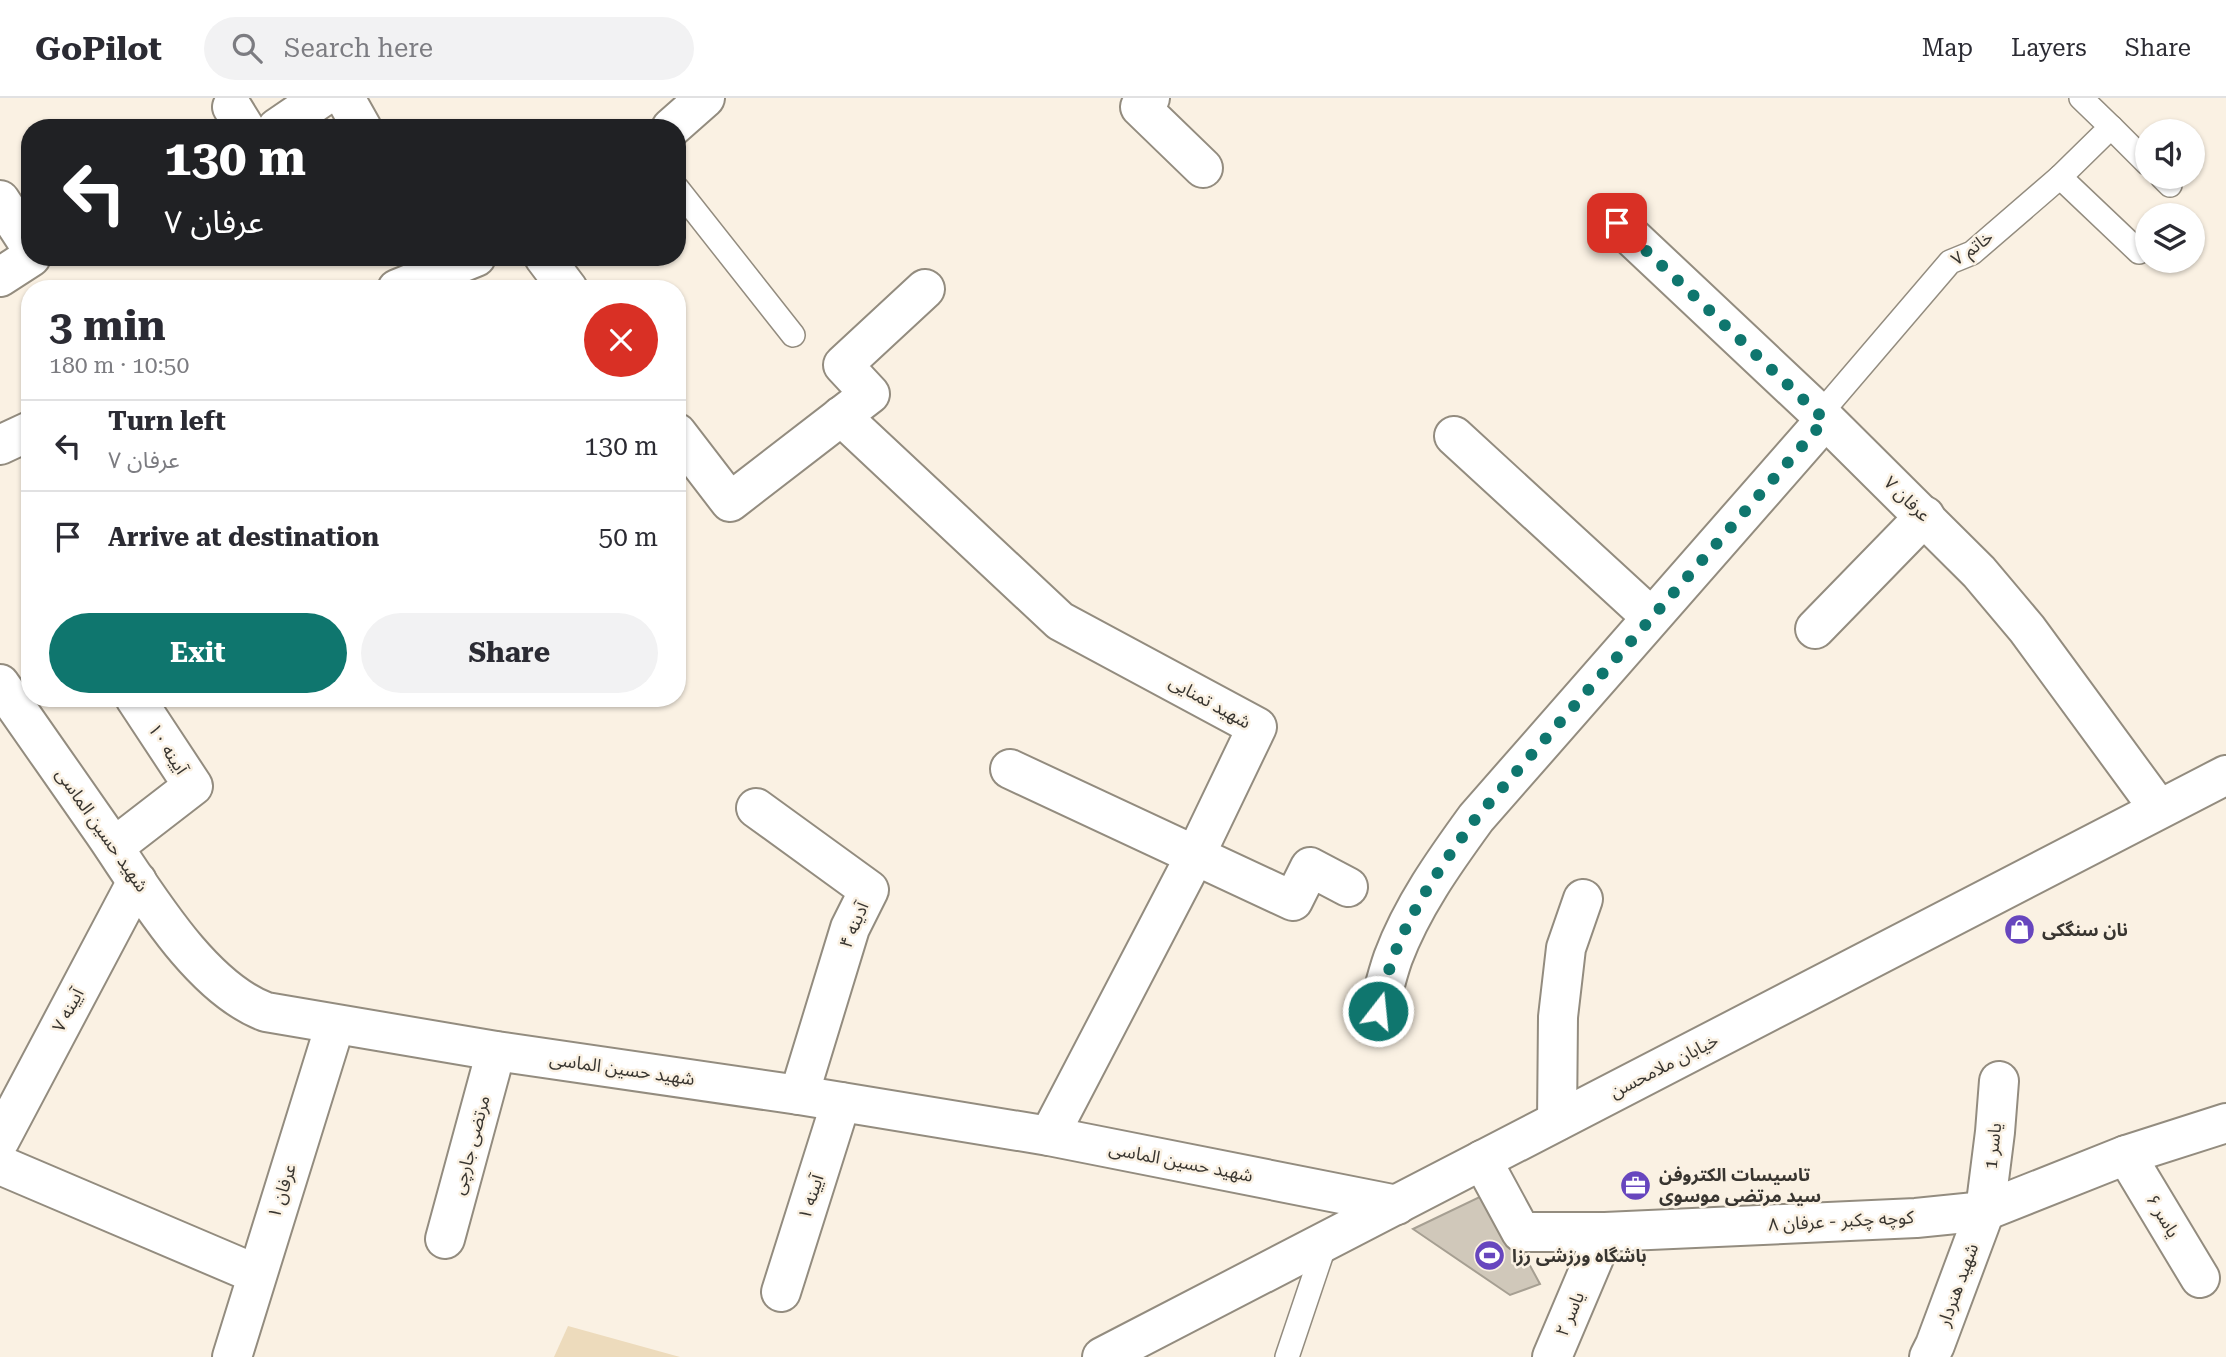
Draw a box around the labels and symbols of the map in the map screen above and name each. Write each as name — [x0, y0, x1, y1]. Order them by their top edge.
pin — [1587, 193, 1647, 253]
street label: خاتم ۷ — [1947, 226, 1998, 272]
street label: عرفان ۷ — [1879, 472, 1935, 526]
street label: شهید تمنایی — [1165, 671, 1255, 733]
street label: آیینه ۱۰ — [144, 719, 193, 779]
street label: شهید حسین الماسی — [51, 764, 153, 896]
street label: آدینه ۴ — [834, 898, 873, 951]
shop icon: نان سنگکی — [2002, 913, 2036, 947]
place label: نان سنگکی — [2042, 919, 2128, 940]
position arrow — [1341, 974, 1415, 1048]
street label: آیینه ۷ — [47, 984, 88, 1035]
street label: خیابان ملامحسن — [1606, 1029, 1722, 1103]
street label: شهید حسین الماسی — [548, 1048, 696, 1090]
street label: مرتضی جارچی — [447, 1093, 495, 1197]
street label: یاسر 1 — [1980, 1122, 2006, 1170]
street label: شهید حسین الماسی — [1107, 1137, 1255, 1187]
street label: عرفان ۱ — [263, 1161, 301, 1221]
place label: تاسیسات الکتروفن سید مرتضی موسوی — [1659, 1164, 1821, 1207]
office icon: تاسیسات الکتروفن سید مرتضی موسوی — [1619, 1168, 1653, 1202]
street label: آیینه ۱ — [793, 1171, 828, 1222]
street label: یاسر ۶ — [2142, 1190, 2184, 1242]
street label: کوچه چکبر - عرفان ۸ — [1768, 1206, 1915, 1236]
sports icon: باشگاه ورزشی رزا — [1472, 1239, 1506, 1273]
street label: شهید هنردار — [1933, 1241, 1983, 1330]
place label: باشگاه ورزشی رزا — [1512, 1245, 1647, 1267]
street label: یاسر ۲ — [1551, 1288, 1589, 1340]

